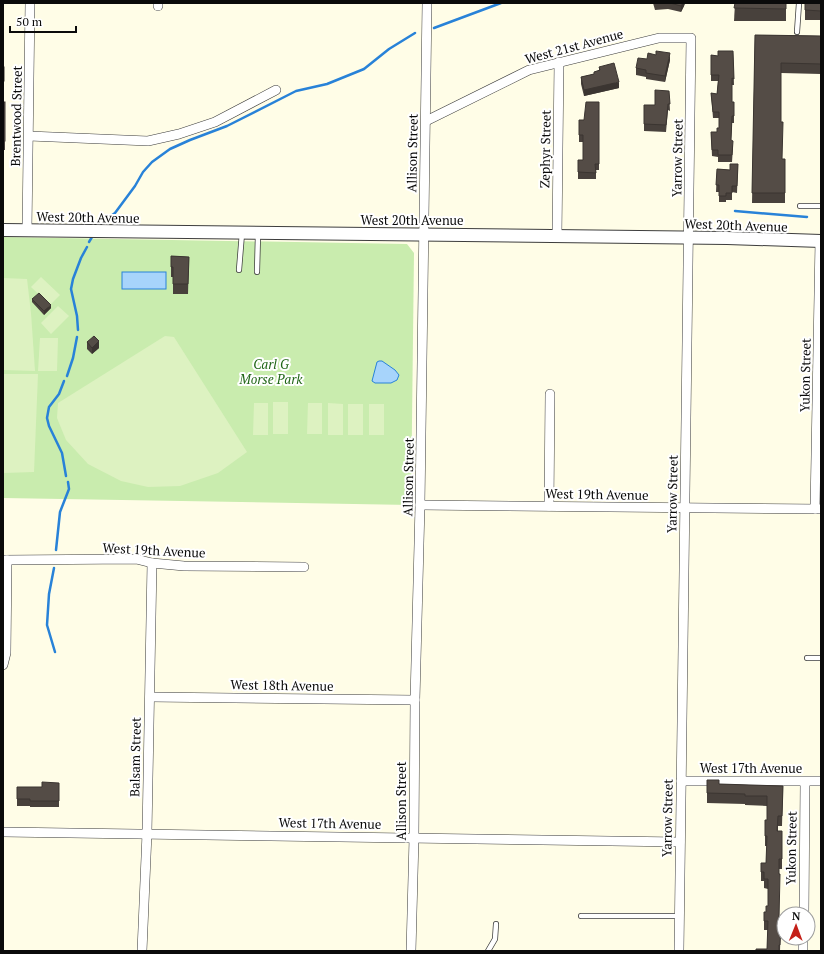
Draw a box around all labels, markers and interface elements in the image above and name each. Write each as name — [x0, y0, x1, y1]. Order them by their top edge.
scale bar — [10, 8, 76, 34]
text: 50 m — [16, 14, 43, 29]
street label: West 21st Avenue — [523, 24, 625, 68]
street label: Brentwood Street — [6, 65, 26, 167]
street label: Zephyr Street — [535, 109, 555, 188]
street label: Allison Street — [402, 113, 422, 193]
street label: Yarrow Street — [667, 119, 687, 197]
street label: West 20th Avenue — [36, 207, 140, 227]
street label: West 20th Avenue — [360, 211, 464, 229]
street label: West 20th Avenue — [684, 214, 788, 236]
street label: Yukon Street — [795, 338, 815, 412]
park label: Carl G Morse Park — [239, 355, 303, 388]
street label: Allison Street — [398, 437, 418, 517]
street label: Yarrow Street — [662, 455, 682, 533]
street label: West 19th Avenue — [545, 484, 649, 504]
street label: West 19th Avenue — [102, 538, 206, 562]
street label: West 18th Avenue — [230, 675, 334, 695]
street label: Balsam Street — [125, 717, 145, 797]
street label: West 17th Avenue — [700, 759, 802, 777]
street label: Allison Street — [392, 761, 410, 841]
street label: Yarrow Street — [657, 779, 677, 857]
street label: Yukon Street — [781, 811, 801, 885]
street label: West 17th Avenue — [279, 813, 381, 833]
north arrow — [776, 906, 816, 946]
text: N — [792, 909, 801, 923]

